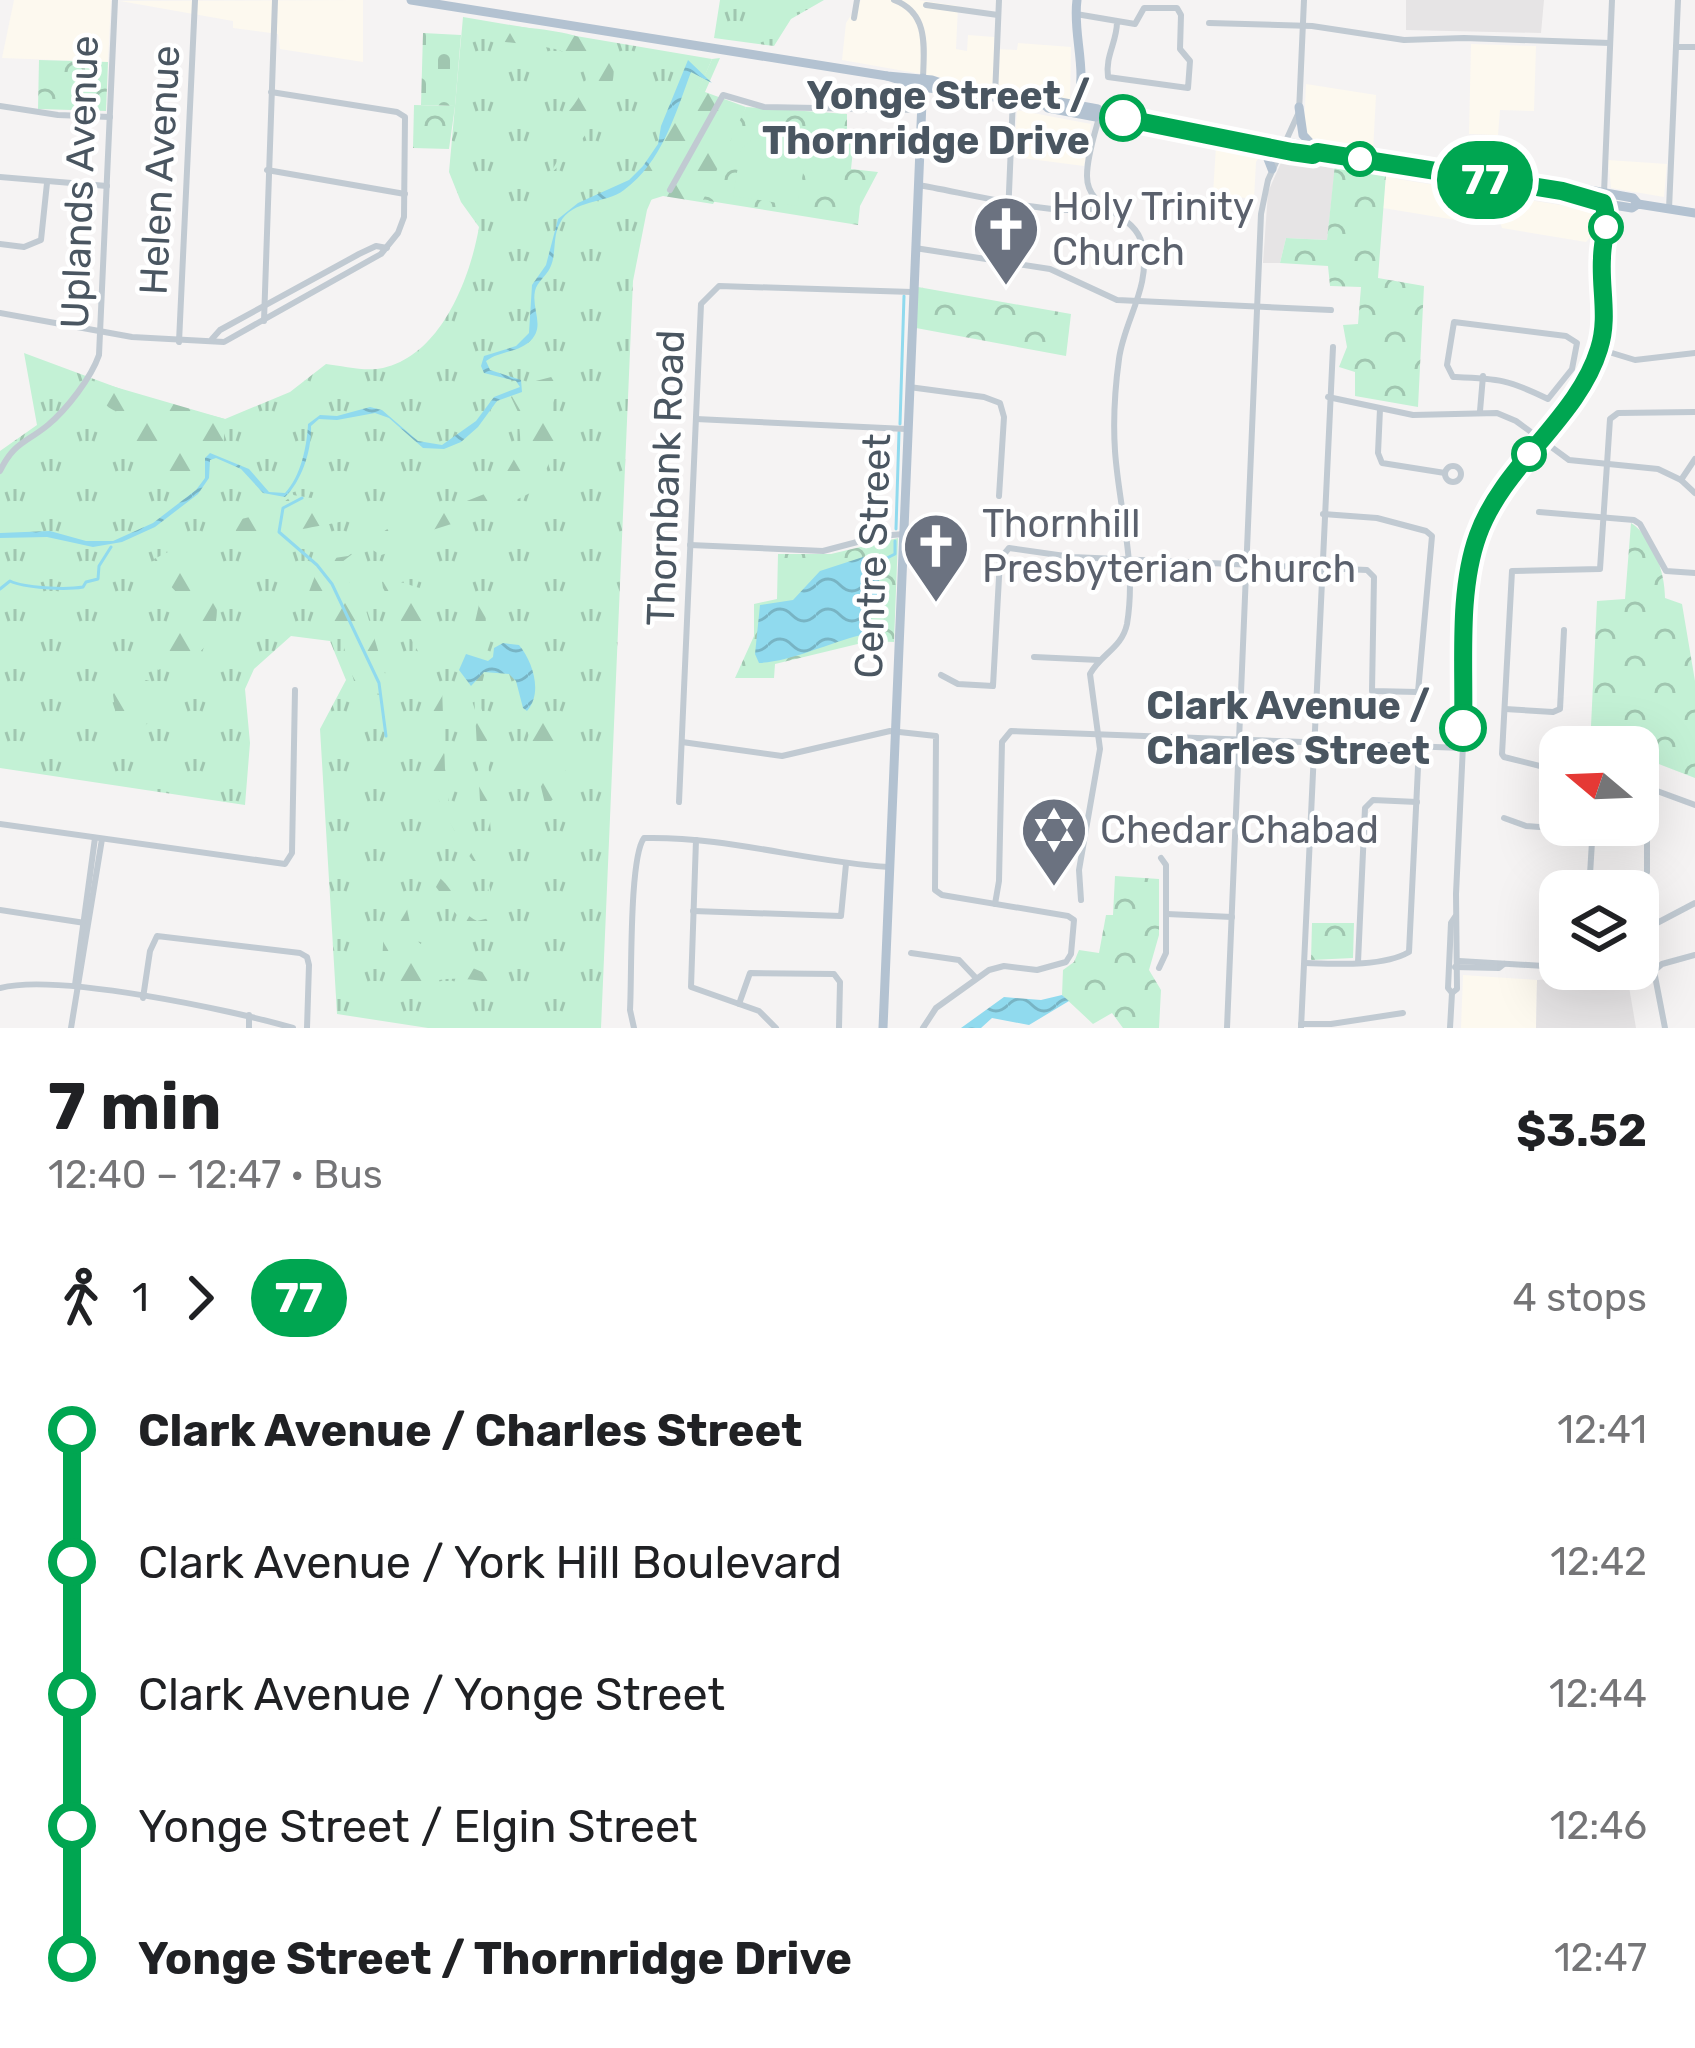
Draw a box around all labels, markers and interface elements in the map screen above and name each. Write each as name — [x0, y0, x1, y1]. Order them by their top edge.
street label: Uplands Avenue — [52, 35, 108, 329]
street label: Helen Avenue — [130, 44, 190, 296]
place label: Yonge Street / Thornridge Drive — [762, 73, 1090, 164]
marker: Yonge Street / Thornridge Drive — [1101, 96, 1145, 140]
line badge: 77 — [1431, 141, 1539, 219]
unlabelled marker — [1344, 143, 1376, 175]
text: 77 — [1461, 155, 1509, 205]
place label: Holy Trinity Church — [1052, 184, 1254, 275]
church icon: Holy Trinity Church — [971, 194, 1041, 288]
unlabelled marker — [1590, 211, 1622, 243]
street label: Thornbank Road — [638, 329, 694, 627]
street label: Centre Street — [846, 433, 900, 679]
unlabelled marker — [1513, 438, 1545, 470]
place label: Thornhill Presbyterian Church — [982, 501, 1356, 592]
church icon: Thornhill Presbyterian Church — [901, 511, 971, 605]
place label: Clark Avenue / Charles Street — [1146, 683, 1430, 774]
marker: Clark Avenue / Charles Street — [1441, 706, 1485, 750]
north arrow — [1539, 726, 1659, 846]
map controls — [1539, 726, 1659, 990]
synagogue icon: Chedar Chabad — [1019, 795, 1089, 889]
place label: Chedar Chabad — [1100, 807, 1379, 853]
button: layers — [1539, 870, 1659, 990]
text: 7 min — [48, 1067, 222, 1146]
text: $3.52 — [1516, 1104, 1647, 1157]
text: 12:40 – 12:47 · Bus — [48, 1152, 383, 1198]
icon: walk — [48, 1265, 114, 1331]
icon: forward — [167, 1265, 233, 1331]
text: 77 — [275, 1273, 323, 1323]
text: 1 — [132, 1275, 149, 1321]
text: 4 stops — [1513, 1275, 1647, 1321]
text: Clark Avenue / Charles Street — [138, 1404, 802, 1457]
text: 12:41 — [1557, 1407, 1647, 1453]
text: Clark Avenue / York Hill Boulevard — [138, 1536, 842, 1589]
text: 12:42 — [1550, 1539, 1647, 1585]
text: Clark Avenue / Yonge Street — [138, 1668, 725, 1721]
text: 12:44 — [1549, 1671, 1647, 1717]
text: Yonge Street / Elgin Street — [138, 1800, 698, 1853]
text: 12:46 — [1550, 1803, 1647, 1849]
text: Yonge Street / Thornridge Drive — [138, 1932, 852, 1985]
text: 12:47 — [1554, 1935, 1647, 1981]

